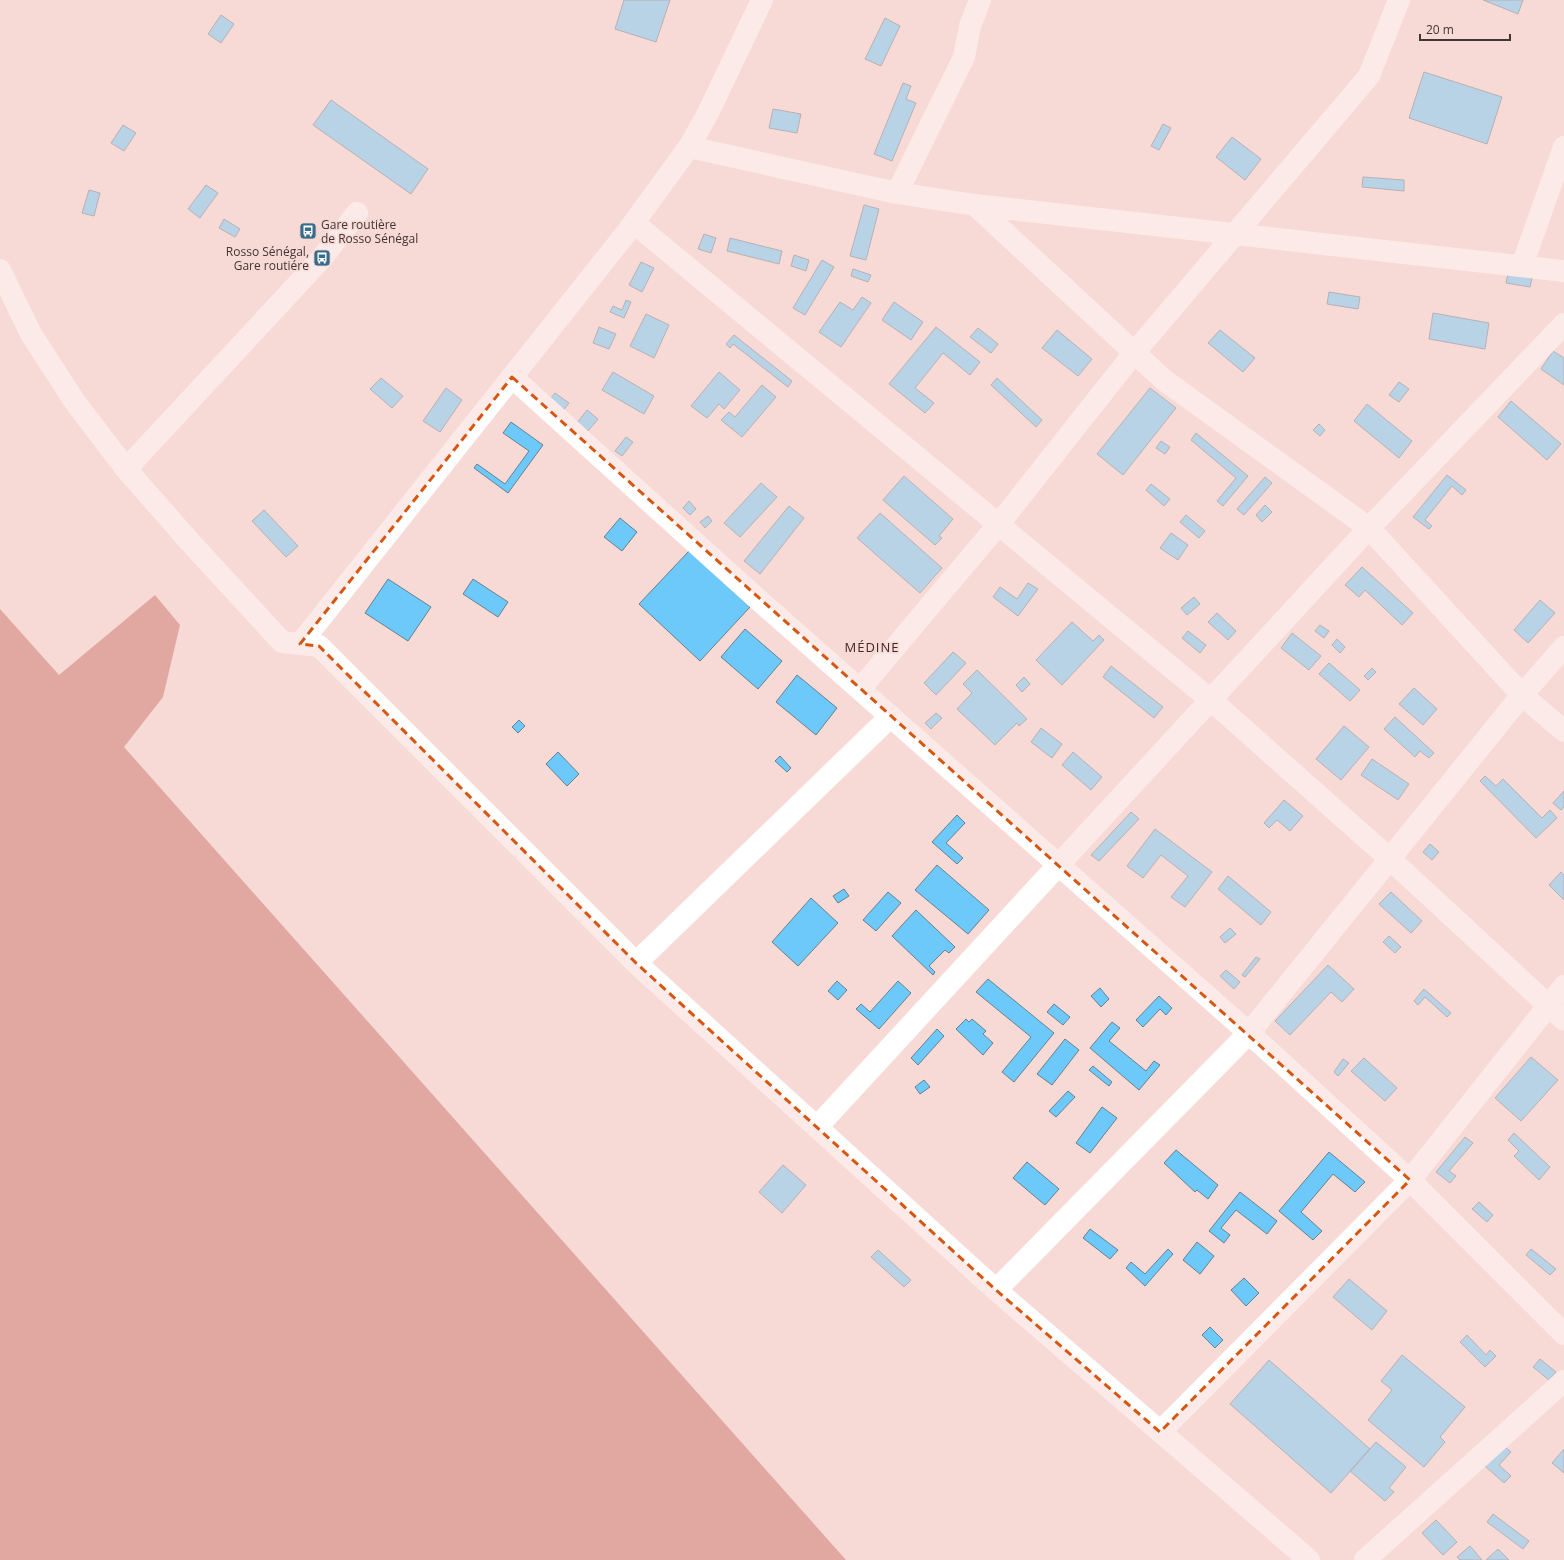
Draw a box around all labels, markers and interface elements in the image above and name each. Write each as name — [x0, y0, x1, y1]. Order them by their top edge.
scale bar — [1420, 16, 1510, 42]
text: 20 m — [1426, 21, 1454, 38]
place label: Gare routière de Rosso Sénégal — [321, 216, 418, 247]
bus stop icon: Gare routière de Rosso Sénégal — [298, 221, 318, 241]
place label: Rosso Sénégal, Gare routiére — [226, 243, 309, 274]
bus stop icon: Rosso Sénégal, Gare routiére — [312, 248, 332, 268]
district label: MÉDINE — [845, 638, 900, 656]

